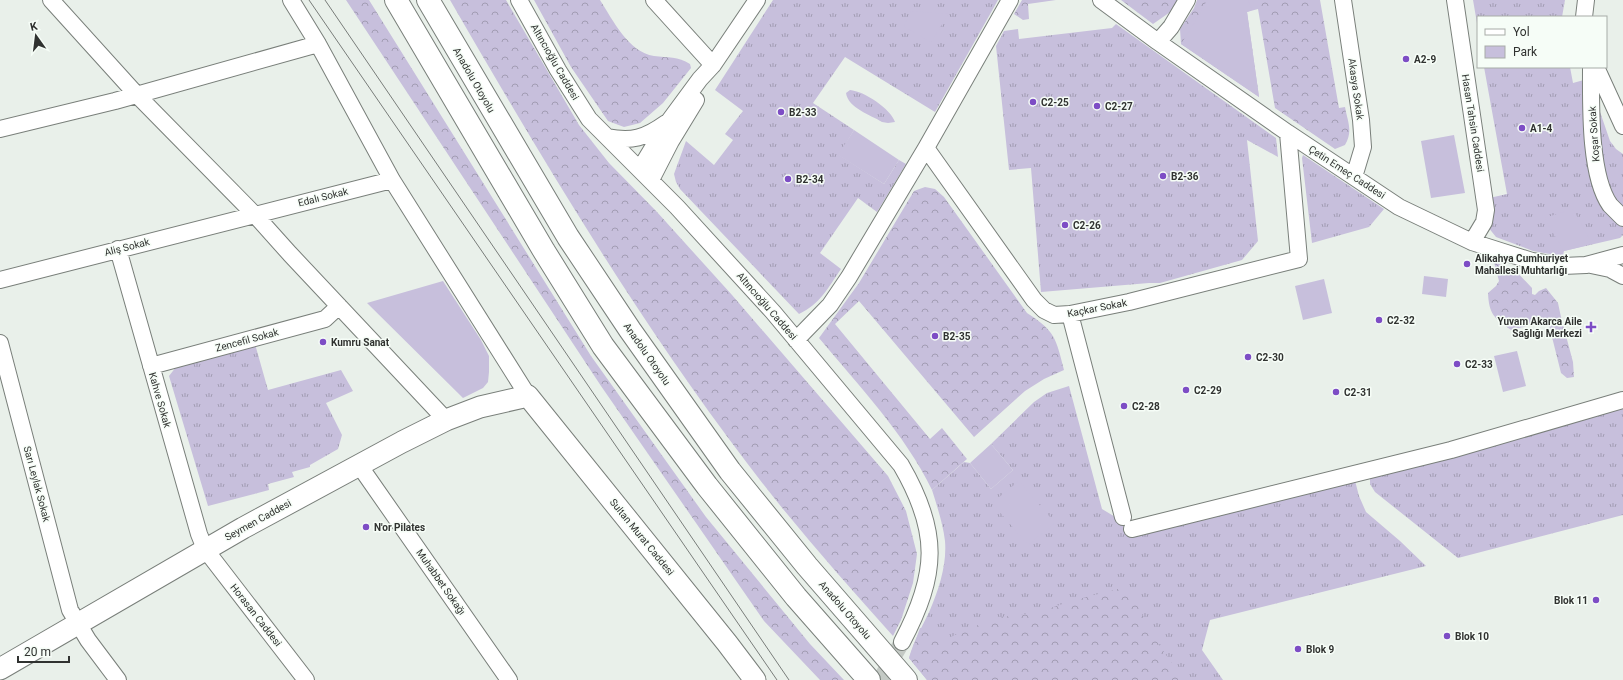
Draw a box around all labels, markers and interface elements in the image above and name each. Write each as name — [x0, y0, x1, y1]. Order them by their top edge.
north arrow — [16, 16, 56, 56]
legend — [1477, 16, 1607, 68]
text: K — [29, 19, 40, 34]
street label: Altıncıoğlu Caddesi — [529, 22, 581, 102]
text: Yol — [1513, 25, 1530, 39]
text: Park — [1513, 45, 1538, 59]
street label: Anadolu Otoyolu — [451, 46, 497, 114]
marker: A2-9 — [1401, 54, 1411, 64]
place label: A2-9 — [1414, 54, 1436, 65]
street label: Akasya Sokak — [1346, 58, 1366, 121]
street label: Hasan Tahsin Caddesi — [1460, 73, 1486, 173]
marker: C2-25 — [1028, 97, 1038, 107]
place label: C2-25 — [1041, 97, 1069, 108]
marker: C2-27 — [1092, 101, 1102, 111]
place label: C2-27 — [1105, 101, 1133, 112]
street label: Koşar Sokak — [1587, 105, 1601, 162]
marker: B2-33 — [776, 107, 786, 117]
place label: B2-33 — [789, 107, 817, 118]
marker: A1-4 — [1517, 123, 1527, 133]
place label: A1-4 — [1530, 123, 1552, 134]
street label: Çetin Emeç Caddesi — [1307, 143, 1387, 201]
marker: B2-36 — [1158, 171, 1168, 181]
place label: B2-36 — [1171, 171, 1199, 182]
marker: B2-34 — [783, 174, 793, 184]
place label: B2-34 — [796, 174, 824, 185]
street label: Edalı Sokak — [297, 185, 350, 209]
marker: C2-26 — [1060, 220, 1070, 230]
place label: C2-26 — [1073, 220, 1101, 231]
street label: Aliş Sokak — [103, 236, 152, 258]
place label: Alikahya Cumhuriyet Mahallesi Muhtarlığı — [1475, 253, 1569, 276]
marker: Alikahya Cumhuriyet Mahallesi Muhtarlığı — [1462, 259, 1472, 269]
street label: Altıncıoğlu Caddesi — [735, 270, 799, 342]
street label: Kaçkar Sokak — [1066, 297, 1129, 319]
marker: C2-32 — [1374, 315, 1384, 325]
place label: C2-32 — [1387, 315, 1415, 326]
place label: Yuvam Akarca Aile Sağlığı Merkezi — [1497, 316, 1583, 339]
street label: Anadolu Otoyolu — [621, 321, 673, 387]
marker: Yuvam Akarca Aile Sağlığı Merkezi — [1585, 321, 1597, 333]
street label: Zencefil Sokak — [214, 326, 281, 354]
marker: B2-35 — [930, 331, 940, 341]
place label: B2-35 — [943, 331, 971, 342]
marker: Kumru Sanat — [318, 337, 328, 347]
place label: Kumru Sanat — [331, 337, 390, 348]
marker: C2-30 — [1243, 352, 1253, 362]
place label: C2-30 — [1256, 352, 1284, 363]
marker: C2-33 — [1452, 359, 1462, 369]
place label: C2-33 — [1465, 359, 1493, 370]
street label: Kahve Sokak — [147, 371, 173, 430]
marker: C2-29 — [1181, 385, 1191, 395]
place label: C2-29 — [1194, 385, 1222, 396]
marker: C2-31 — [1331, 387, 1341, 397]
place label: C2-31 — [1344, 387, 1372, 398]
marker: C2-28 — [1119, 401, 1129, 411]
place label: C2-28 — [1132, 401, 1160, 412]
street label: Sarı Leylak Sokak — [22, 445, 53, 524]
street label: Sultan Murat Caddesi — [608, 496, 676, 578]
street label: Seymen Caddesi — [223, 497, 293, 543]
marker: N'or Pilates — [361, 522, 371, 532]
place label: N'or Pilates — [374, 522, 425, 533]
street label: Muhabbet Sokağı — [414, 547, 468, 617]
street label: Anadolu Otoyolu — [817, 579, 873, 641]
street label: Horasan Caddesi — [228, 582, 284, 648]
place label: Blok 11 — [1554, 595, 1588, 606]
marker: Blok 11 — [1591, 595, 1601, 605]
marker: Blok 10 — [1442, 631, 1452, 641]
place label: Blok 10 — [1455, 631, 1489, 642]
scale bar — [18, 638, 69, 664]
marker: Blok 9 — [1293, 644, 1303, 654]
place label: Blok 9 — [1306, 644, 1335, 655]
text: 20 m — [24, 645, 51, 659]

